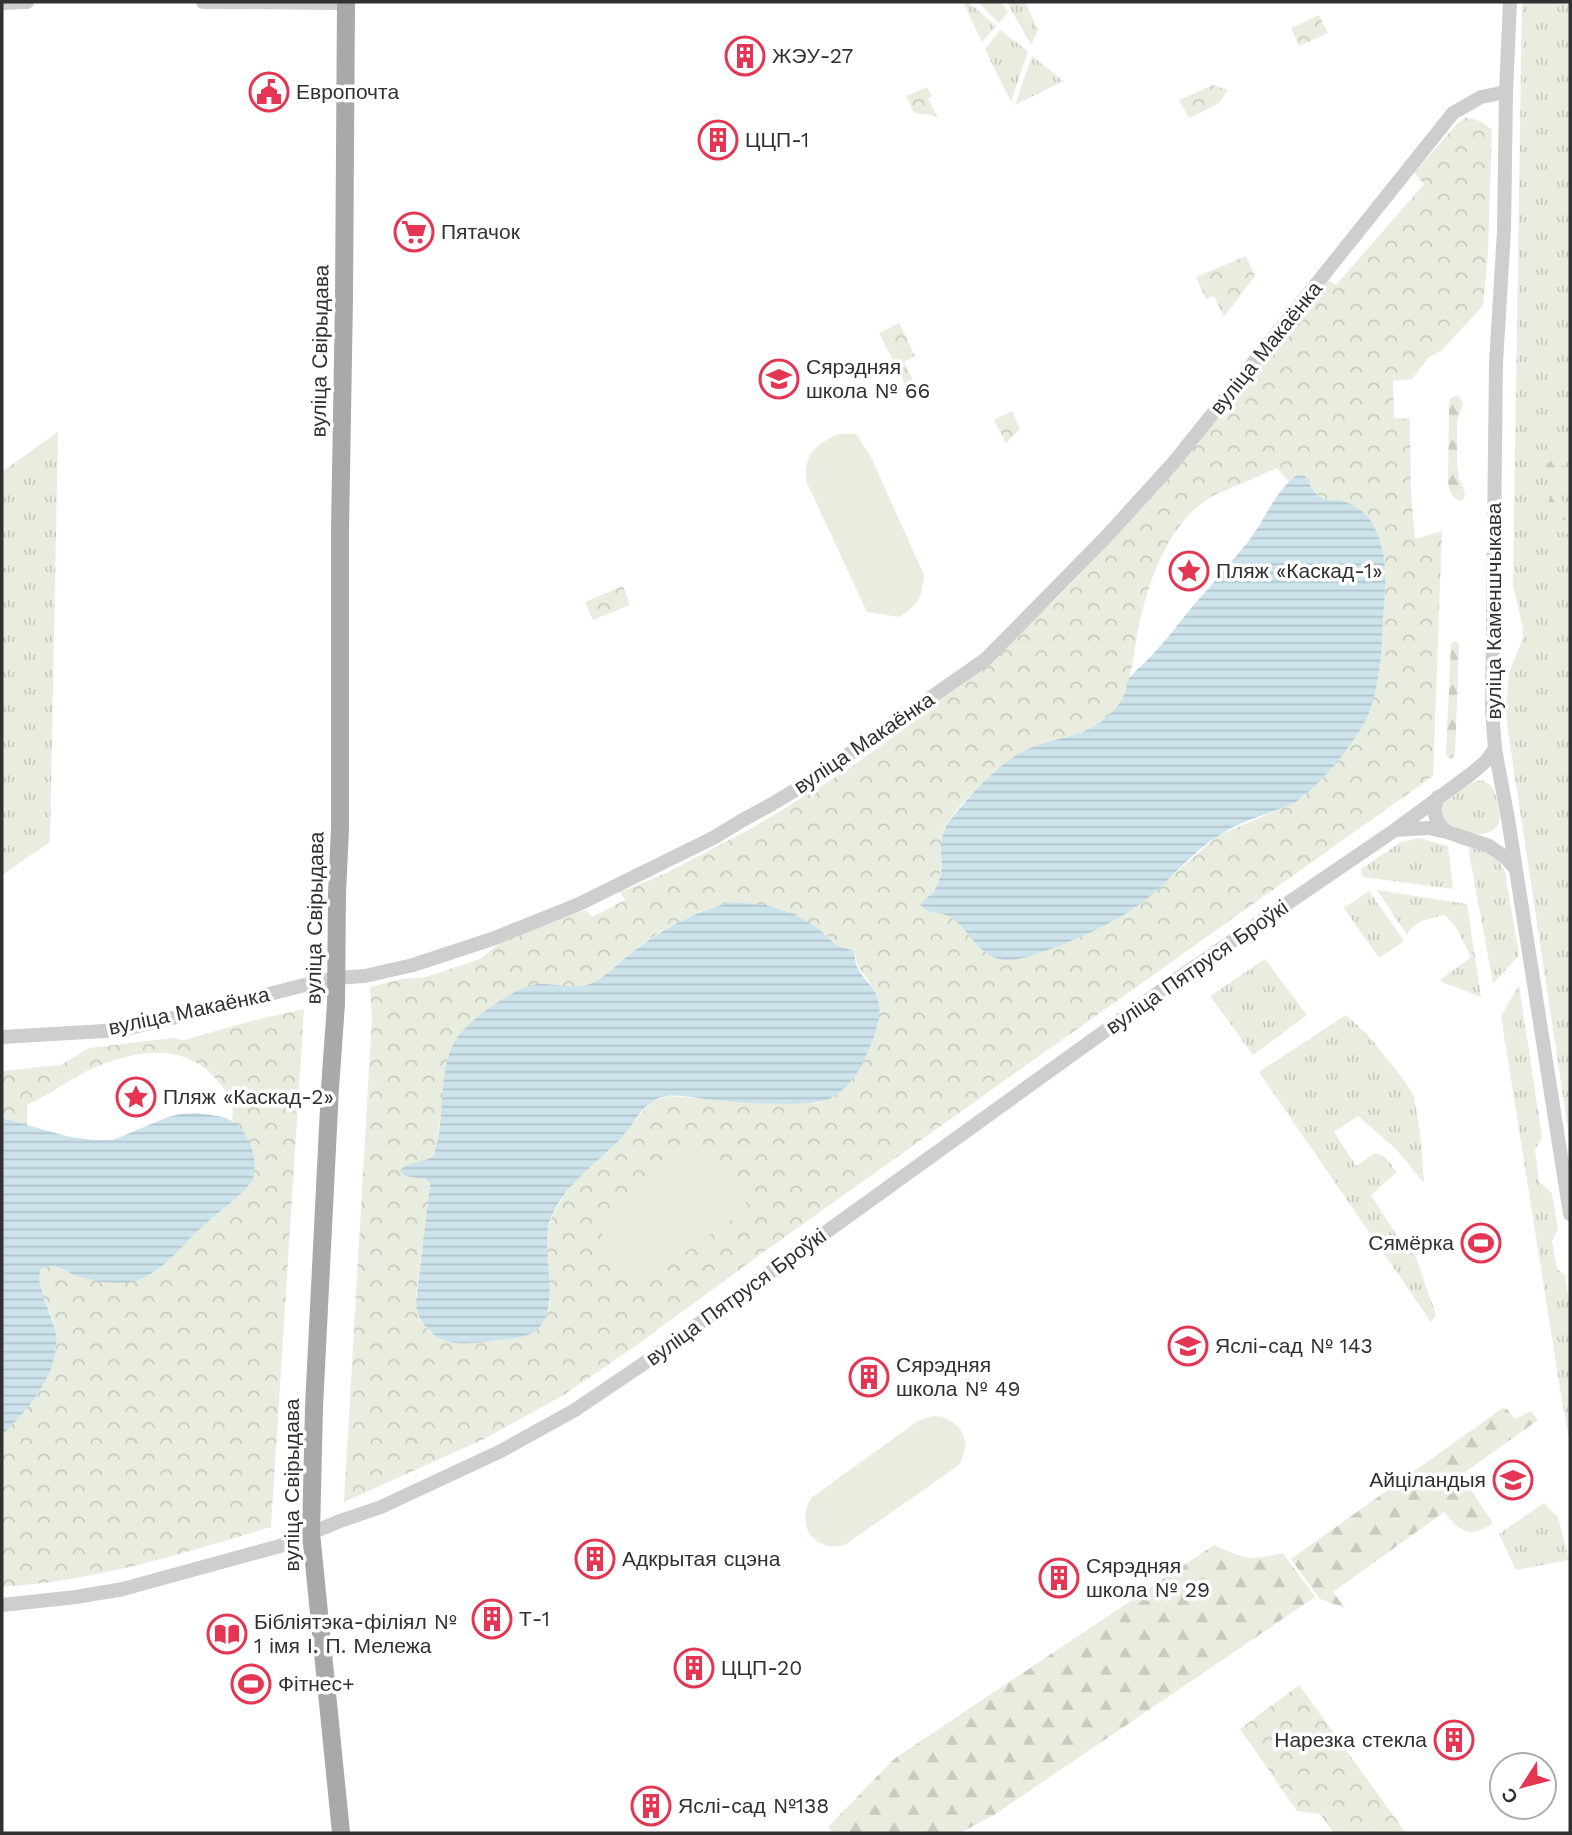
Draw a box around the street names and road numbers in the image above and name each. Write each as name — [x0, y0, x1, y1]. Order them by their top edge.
street label: вуліца Свірыдава — [305, 264, 334, 438]
street label: вуліца Макаёнка — [1204, 276, 1327, 419]
street label: вуліца Каменшчыкава — [1481, 502, 1506, 719]
street label: вуліца Макаёнка — [789, 686, 939, 799]
street label: вуліца Свірыдава — [300, 831, 329, 1005]
street label: вуліца Пятруся Броўкі — [1101, 894, 1293, 1039]
street label: вуліца Макаёнка — [106, 981, 272, 1040]
street label: вуліца Пятруся Броўкі — [641, 1223, 831, 1370]
street label: вуліца Свірыдава — [279, 1398, 304, 1571]

